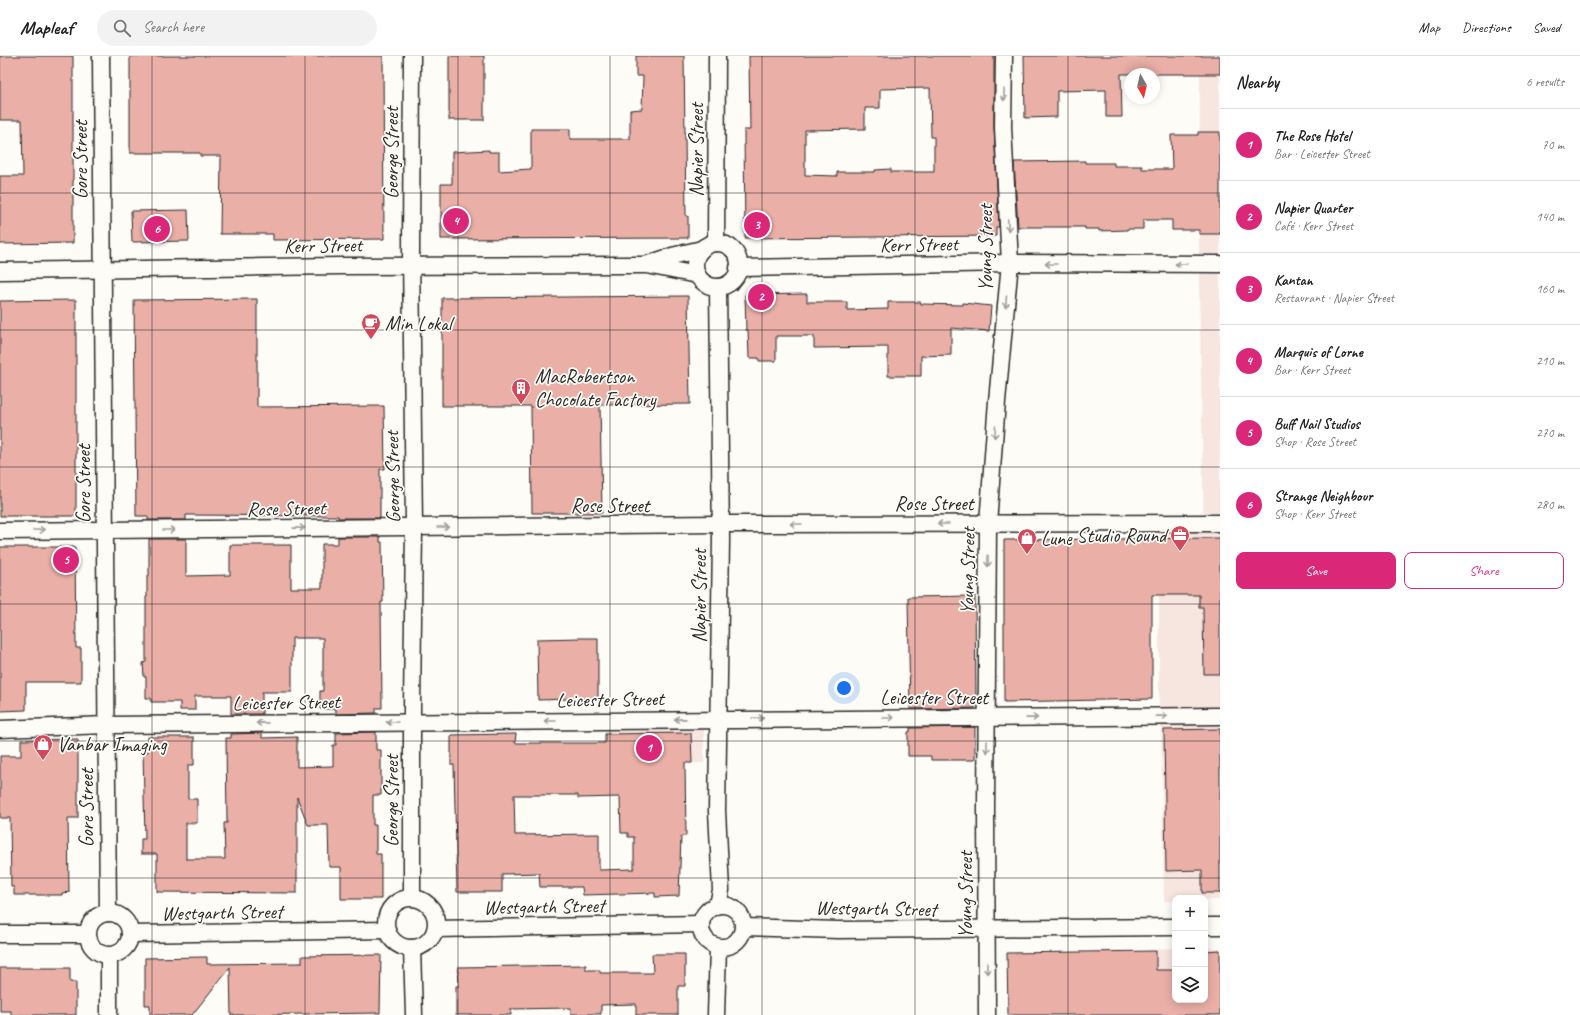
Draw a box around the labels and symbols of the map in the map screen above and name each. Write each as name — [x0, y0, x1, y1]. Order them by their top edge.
north arrow — [1124, 68, 1160, 104]
one-way arrow — [1000, 88, 1008, 101]
street label: Napier Street — [684, 101, 709, 197]
street label: George Street — [379, 105, 404, 199]
street label: Gore Street — [68, 118, 93, 199]
street label: Young Street — [973, 202, 998, 292]
pin: 4 — [443, 206, 469, 236]
pin: 3 — [744, 210, 770, 240]
pin: 6 — [144, 214, 170, 244]
one-way arrow — [1004, 218, 1012, 231]
street label: Kerr Street — [880, 231, 961, 258]
street label: Kerr Street — [284, 232, 365, 259]
one-way arrow — [1045, 260, 1058, 268]
one-way arrow — [1175, 260, 1188, 268]
pin: 2 — [748, 282, 774, 312]
one-way arrow — [1002, 295, 1010, 308]
place label: Min Lokal — [385, 311, 455, 336]
cafe icon: Min Lokal — [360, 312, 382, 340]
place label: MacRobertson Chocolate Factory — [535, 364, 657, 412]
building icon: MacRobertson Chocolate Factory — [510, 377, 532, 405]
one-way arrow — [992, 425, 999, 438]
street label: George Street — [379, 428, 406, 523]
street label: Gore Street — [71, 442, 96, 523]
street label: Rose Street — [895, 491, 976, 516]
street label: Rose Street — [571, 493, 652, 518]
street label: Rose Street — [246, 495, 328, 522]
one-way arrow — [790, 520, 803, 528]
one-way arrow — [937, 520, 950, 528]
one-way arrow — [436, 523, 449, 531]
place label: Studio Round — [1077, 523, 1169, 548]
one-way arrow — [292, 524, 305, 532]
office icon: Studio Round — [1169, 524, 1191, 552]
street label: Young Street — [954, 525, 981, 615]
one-way arrow — [32, 526, 45, 534]
one-way arrow — [162, 526, 175, 534]
place label: Lune — [1041, 526, 1073, 551]
shop icon: Lune — [1016, 527, 1038, 555]
pin: 5 — [53, 545, 79, 575]
street label: Napier Street — [687, 547, 712, 643]
one-way arrow — [984, 554, 992, 567]
your location — [834, 678, 854, 698]
street label: Leicester Street — [880, 685, 990, 710]
street label: Leicester Street — [556, 686, 666, 713]
street label: Leicester Street — [232, 689, 342, 716]
one-way arrow — [1155, 712, 1168, 720]
one-way arrow — [751, 714, 764, 722]
one-way arrow — [881, 714, 894, 722]
one-way arrow — [1025, 714, 1038, 722]
one-way arrow — [674, 715, 687, 723]
one-way arrow — [544, 717, 557, 725]
one-way arrow — [386, 718, 399, 726]
one-way arrow — [256, 719, 269, 727]
place label: Vanbar Imaging — [57, 732, 168, 757]
shop icon: Vanbar Imaging — [32, 733, 54, 761]
pin: 1 — [636, 733, 662, 763]
one-way arrow — [983, 740, 991, 753]
street label: George Street — [379, 753, 404, 847]
street label: Gore Street — [74, 766, 99, 847]
street label: Young Street — [953, 849, 978, 939]
street label: Westgarth Street — [483, 893, 608, 920]
street label: Westgarth Street — [815, 895, 940, 922]
street label: Westgarth Street — [161, 899, 286, 926]
one-way arrow — [983, 961, 991, 974]

